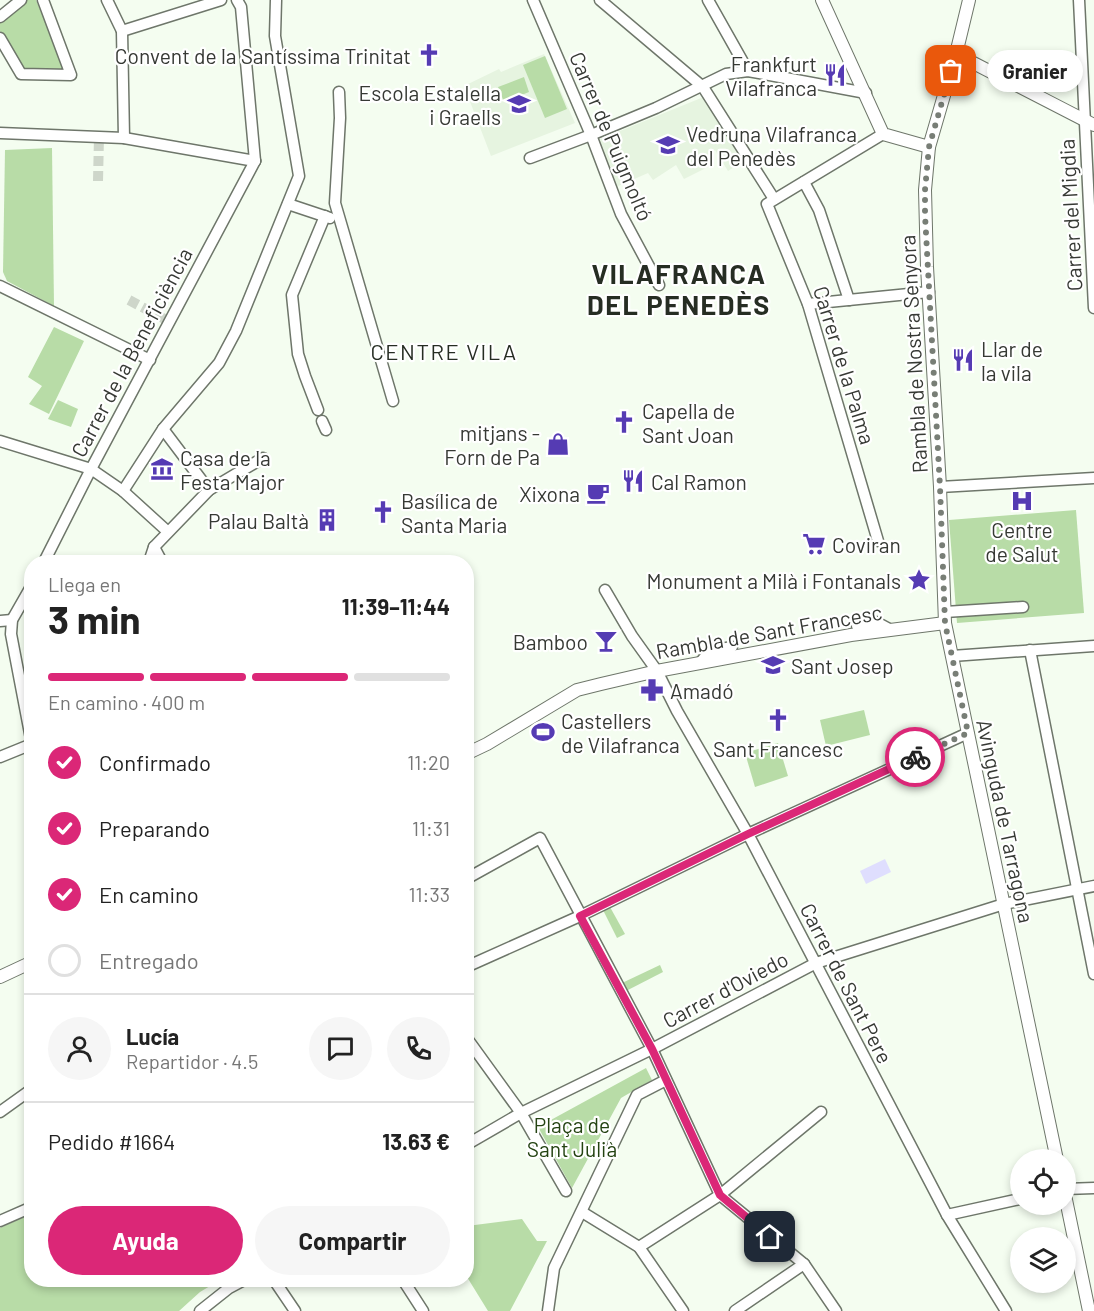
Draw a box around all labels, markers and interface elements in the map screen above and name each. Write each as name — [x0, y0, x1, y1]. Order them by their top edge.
church icon: Convent de la Santíssima Trinitat — [416, 42, 442, 68]
place label: Convent de la Santíssima Trinitat — [115, 43, 411, 68]
pin — [925, 45, 976, 96]
street label: Carrer de Puigmoltó — [565, 48, 659, 224]
callout: Granier — [987, 50, 1083, 92]
place label: Frankfurt Vilafranca — [725, 51, 817, 100]
icon: bag — [934, 54, 967, 87]
text: Granier — [1003, 59, 1067, 83]
restaurant icon: Frankfurt Vilafranca — [822, 62, 848, 88]
place label: Escola Estalella i Graells — [359, 80, 501, 129]
school or university icon: Escola Estalella i Graells — [506, 91, 532, 117]
place label: Vedruna Vilafranca del Penedès — [686, 121, 857, 170]
school or university icon: Vedruna Vilafranca del Penedès — [655, 132, 681, 158]
street label: Carrer del Migdia — [1054, 138, 1086, 292]
street label: Rambla de Nostra Senyora — [894, 234, 932, 474]
street label: Carrer de la Beneficiència — [65, 243, 197, 461]
district label: VILAFRANCA DEL PENEDÈS — [587, 257, 771, 320]
street label: Carrer de la Palma — [809, 283, 881, 447]
place label: Llar de la vila — [981, 336, 1043, 385]
district label: CENTRE VILA — [370, 338, 518, 364]
restaurant icon: Llar de la vila — [950, 347, 976, 373]
place label: Capella de Sant Joan — [642, 398, 735, 447]
church icon: Capella de Sant Joan — [611, 409, 637, 435]
place label: mitjans - Forn de Pa — [444, 420, 540, 469]
shop icon: mitjans - Forn de Pa — [545, 431, 571, 457]
place label: Casa de la Festa Major — [180, 445, 285, 494]
museum icon: Casa de la Festa Major — [149, 456, 175, 482]
restaurant icon: Cal Ramon — [620, 468, 646, 494]
place label: Cal Ramon — [651, 469, 747, 494]
cafe icon: Xixona — [585, 480, 611, 506]
place label: Xixona — [519, 481, 580, 506]
place label: Basílica de Santa Maria — [401, 488, 507, 537]
hospital icon: Centre de Salut — [1009, 488, 1035, 514]
church icon: Basílica de Santa Maria — [370, 499, 396, 525]
building icon: Palau Baltà — [314, 507, 340, 533]
place label: Palau Baltà — [208, 508, 309, 533]
place label: Centre de Salut — [985, 517, 1059, 566]
supermarket icon: Coviran — [801, 531, 827, 557]
place label: Coviran — [832, 532, 901, 557]
place icon: Monument a Milà i Fontanals — [906, 567, 932, 593]
place label: Monument a Milà i Fontanals — [647, 568, 901, 593]
text: Llega en — [48, 572, 121, 596]
text: 11:39–11:44 — [342, 593, 450, 619]
text: 3 min — [48, 595, 141, 642]
street label: Rambla de Sant Francesc — [654, 599, 884, 663]
bar icon: Bamboo — [593, 628, 619, 654]
place label: Bamboo — [513, 629, 588, 654]
school or university icon: Sant Josep — [760, 652, 786, 678]
place label: Sant Josep — [791, 653, 894, 678]
pharmacy icon: Amadó — [639, 677, 665, 703]
place label: Amadó — [670, 678, 734, 703]
text: En camino · 400 m — [48, 690, 205, 714]
church icon: Sant Francesc — [765, 707, 791, 733]
place label: Castellers de Vilafranca — [561, 708, 680, 757]
street label: Avinguda de Tarragona — [972, 717, 1040, 925]
sports icon: Castellers de Vilafranca — [530, 719, 556, 745]
courier — [885, 727, 945, 787]
place label: Sant Francesc — [713, 736, 843, 761]
icon: bike — [899, 741, 932, 774]
icon: check — [48, 746, 81, 779]
text: Confirmado — [99, 749, 211, 775]
text: 11:20 — [407, 750, 450, 774]
icon: check — [48, 812, 81, 845]
text: Preparando — [99, 815, 210, 841]
text: 11:31 — [412, 816, 450, 840]
icon: check — [48, 878, 81, 911]
text: En camino — [99, 881, 199, 907]
text: 11:33 — [409, 882, 450, 906]
street label: Carrer de Sant Pere — [796, 899, 898, 1067]
street label: Carrer d'Oviedo — [658, 945, 792, 1033]
text: Entregado — [99, 947, 199, 973]
button: person — [48, 1017, 111, 1080]
button: chat — [309, 1017, 372, 1080]
button: phone — [387, 1017, 450, 1080]
text: Lucía — [126, 1023, 179, 1049]
text: Repartidor · 4.5 — [126, 1049, 258, 1073]
park label: Plaça de Sant Julià — [527, 1112, 617, 1161]
text: Pedido #1664 — [48, 1128, 175, 1154]
text: 13.63 € — [382, 1128, 450, 1154]
map controls — [1010, 1149, 1076, 1293]
button: locate — [1010, 1149, 1076, 1215]
button: Ayuda — [48, 1206, 243, 1275]
button: Compartir — [255, 1206, 450, 1275]
pin — [744, 1211, 795, 1262]
icon: home — [753, 1220, 786, 1253]
button: layers — [1010, 1227, 1076, 1293]

